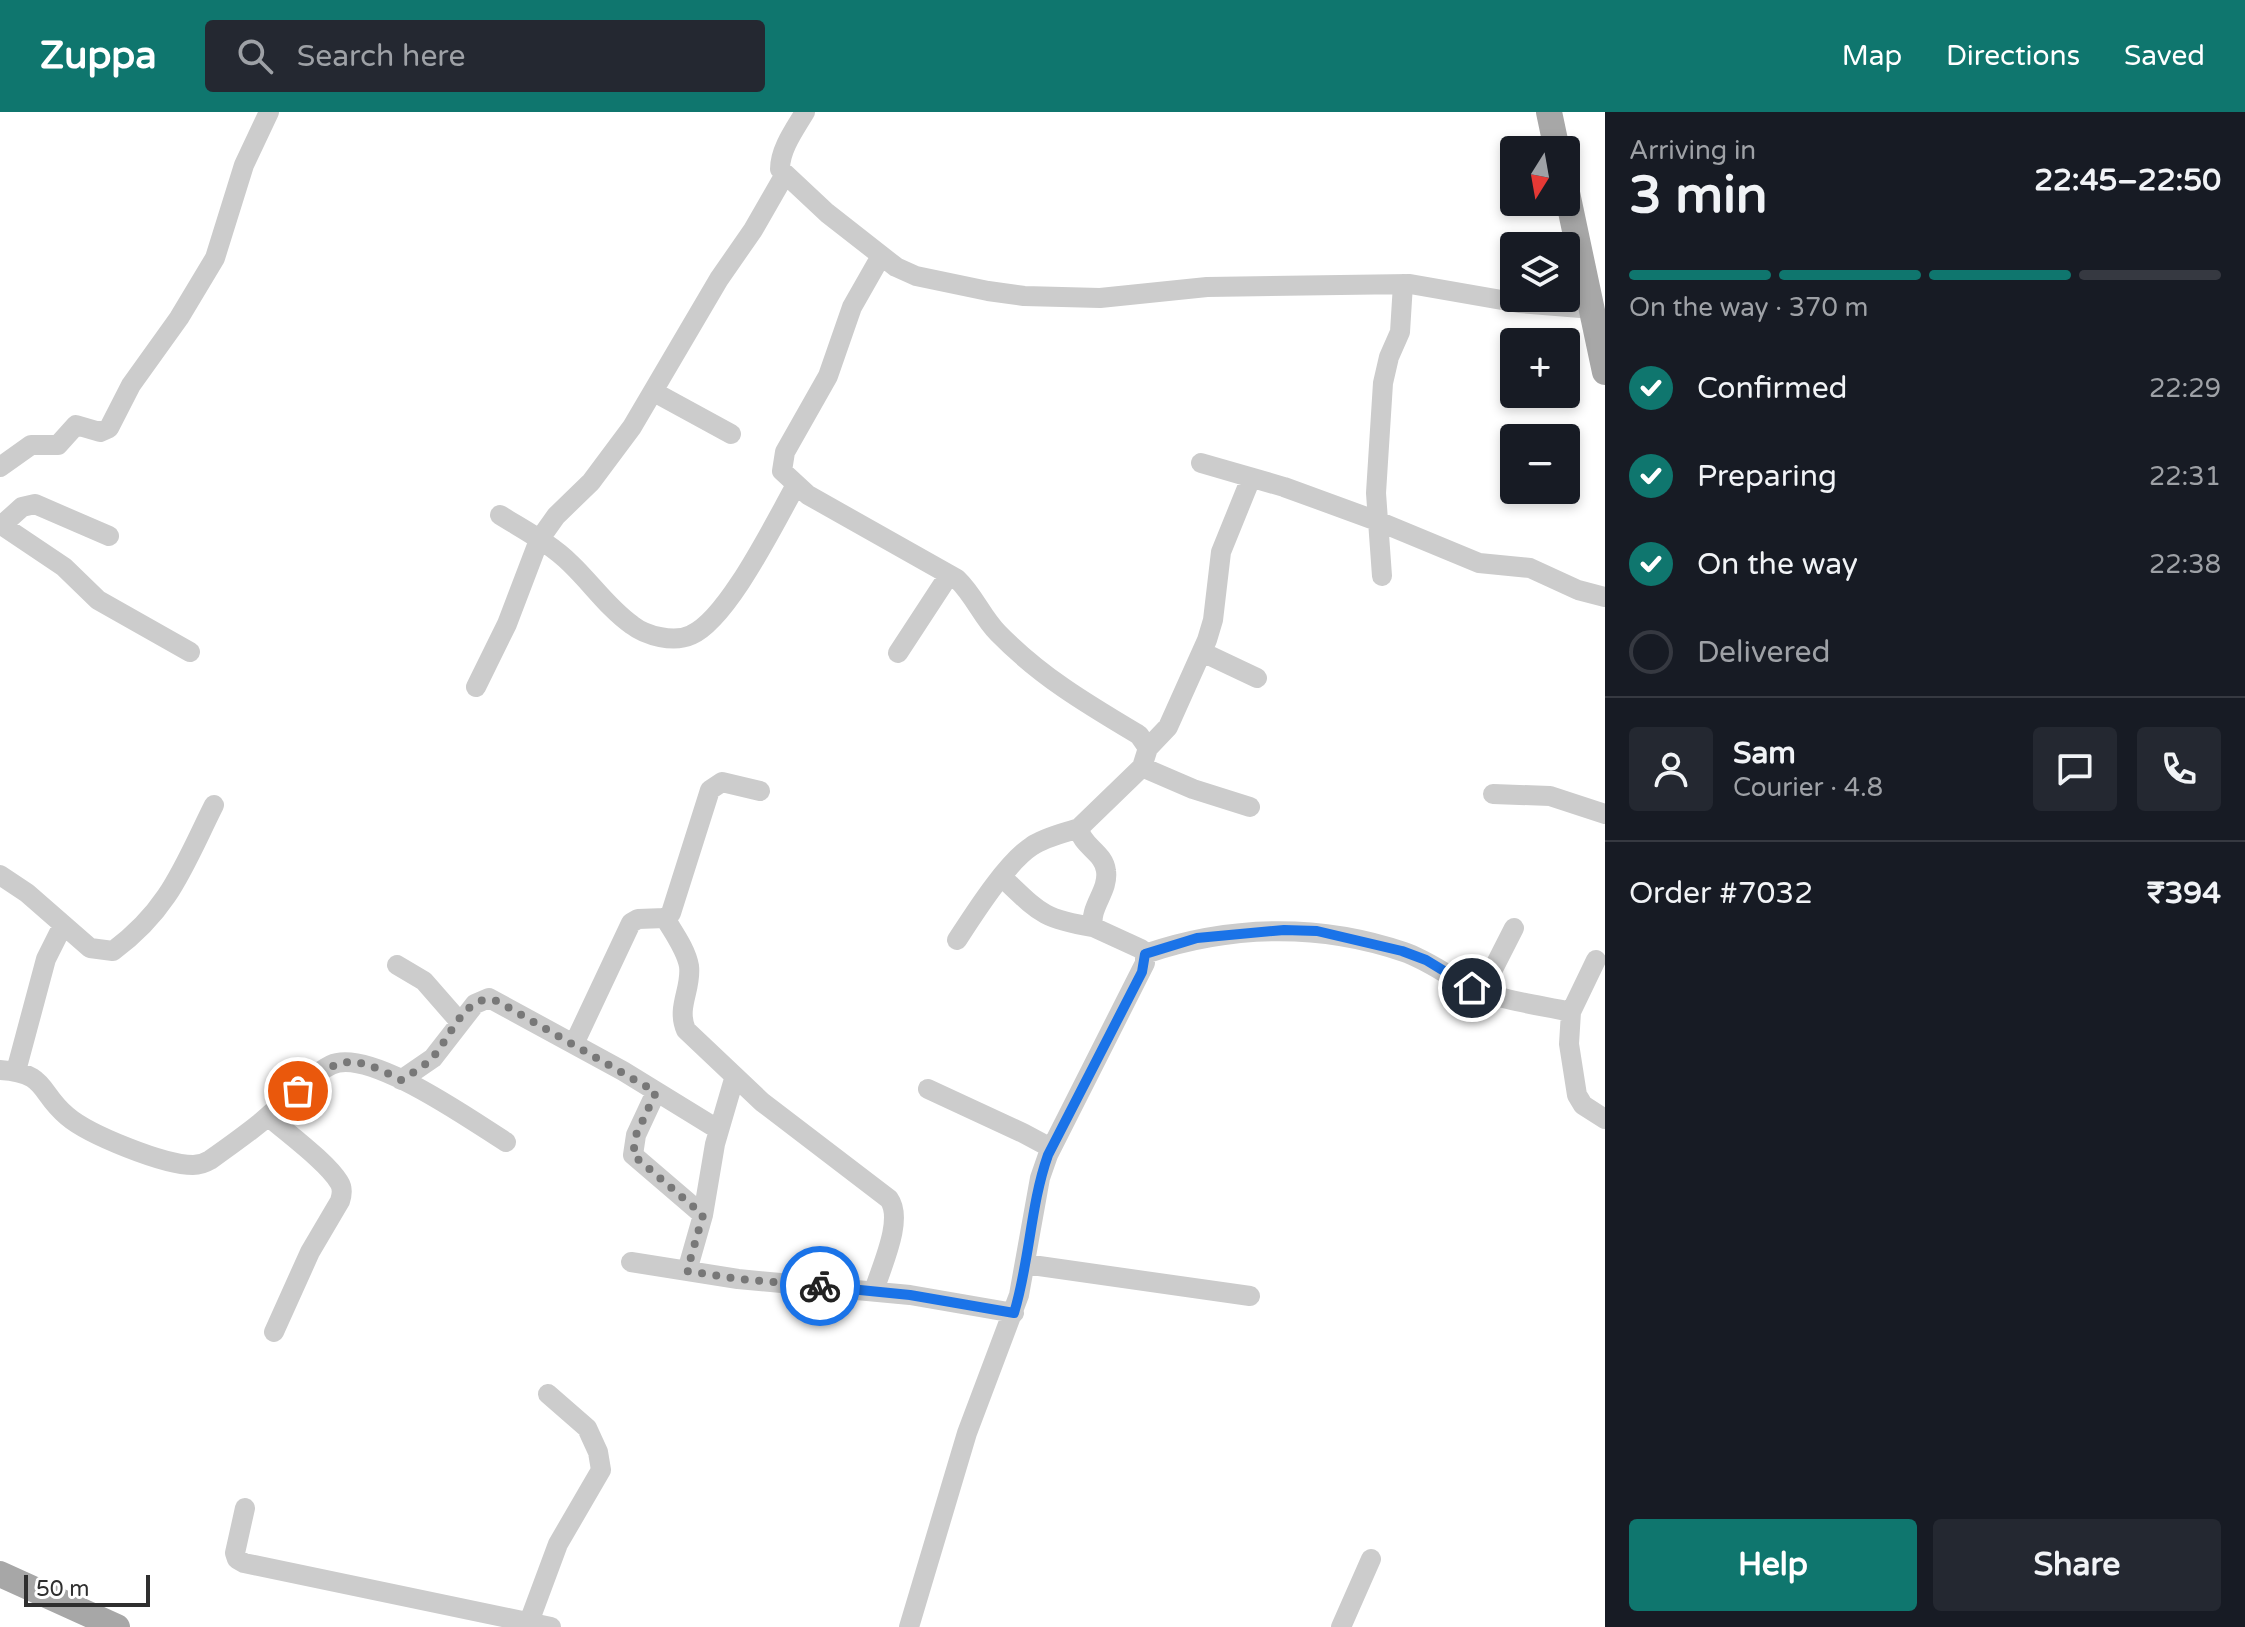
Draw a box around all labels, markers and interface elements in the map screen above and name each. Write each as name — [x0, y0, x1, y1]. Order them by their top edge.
search box — [205, 20, 765, 92]
text: Zuppa — [40, 33, 157, 79]
icon: search — [233, 34, 277, 78]
text: Search here — [297, 38, 465, 75]
text: Map — [1842, 39, 1902, 73]
text: Directions — [1946, 39, 2080, 73]
text: Saved — [2124, 39, 2205, 73]
text: Arriving in — [1629, 135, 1756, 166]
north arrow — [1500, 136, 1580, 216]
map controls — [1500, 136, 1580, 504]
text: 22:45–22:50 — [2034, 162, 2221, 199]
text: 3 min — [1629, 164, 1768, 227]
button: layers — [1500, 232, 1580, 312]
text: On the way · 370 m — [1629, 292, 1868, 323]
button: + — [1500, 328, 1580, 408]
icon: check — [1629, 366, 1673, 410]
text: Confirmed — [1697, 370, 1848, 407]
text: 22:29 — [2149, 373, 2221, 404]
button: − — [1500, 424, 1580, 504]
icon: check — [1629, 454, 1673, 498]
text: Preparing — [1697, 458, 1837, 495]
text: 22:31 — [2149, 461, 2221, 492]
icon: check — [1629, 542, 1673, 586]
text: On the way — [1697, 546, 1858, 583]
text: 22:38 — [2149, 549, 2221, 580]
text: Delivered — [1697, 634, 1831, 671]
button: person — [1629, 727, 1713, 811]
button: chat — [2033, 727, 2117, 811]
button: phone — [2137, 727, 2221, 811]
text: Sam — [1733, 735, 1796, 772]
text: Courier · 4.8 — [1733, 772, 1883, 803]
text: Order #7032 — [1629, 875, 1813, 912]
text: ₹394 — [2147, 875, 2221, 912]
pin — [1438, 954, 1506, 1022]
icon: home — [1450, 966, 1494, 1010]
pin — [264, 1057, 332, 1125]
icon: bag — [276, 1069, 320, 1113]
courier — [780, 1246, 860, 1326]
icon: bike — [798, 1264, 842, 1308]
button: Help — [1629, 1519, 1917, 1611]
button: Share — [1933, 1519, 2221, 1611]
scale bar — [24, 1571, 150, 1607]
text: 50 m — [36, 1576, 90, 1602]

